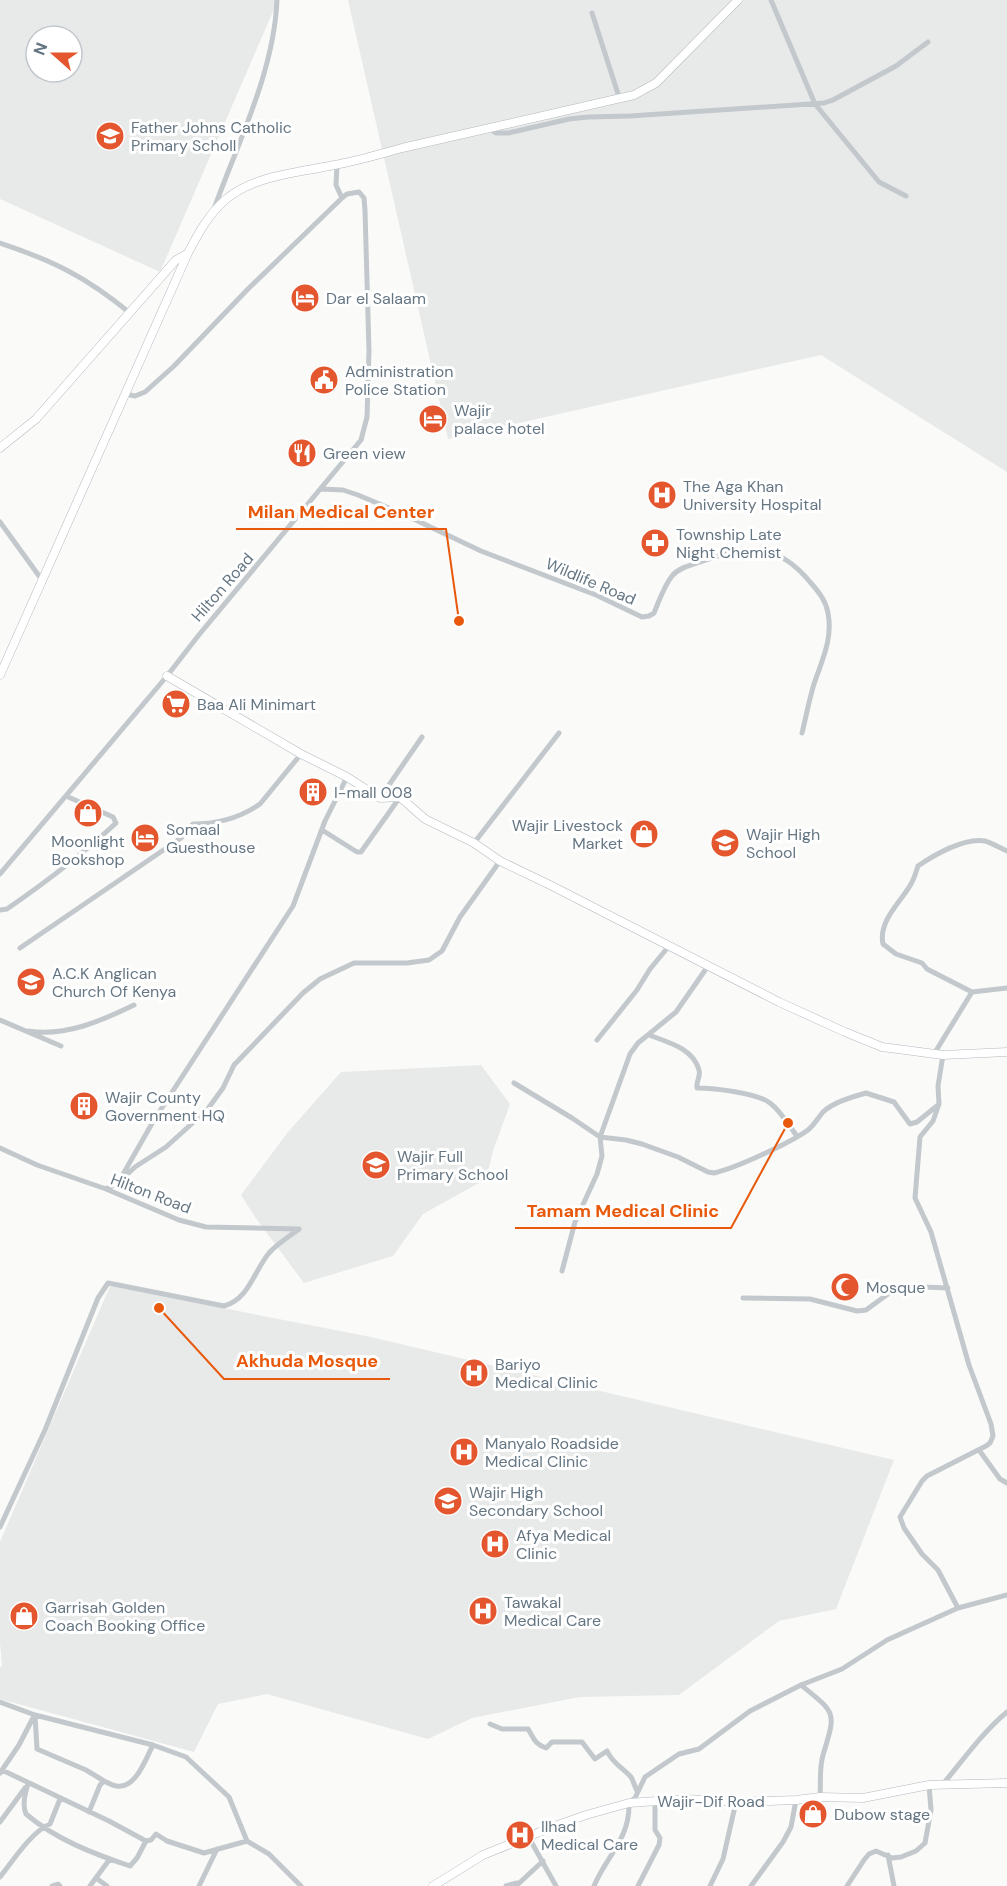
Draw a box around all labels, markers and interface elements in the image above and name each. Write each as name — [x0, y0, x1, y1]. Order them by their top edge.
north arrow — [24, 24, 84, 84]
text: N — [29, 40, 52, 58]
place label: Father Johns Catholic Primary Scholl — [131, 117, 292, 156]
school or university icon: Father Johns Catholic Primary Scholl — [94, 120, 126, 152]
hotel icon: Dar el Salaam — [289, 282, 321, 314]
place label: Dar el Salaam — [326, 288, 426, 309]
place label: Administration Police Station — [345, 361, 453, 400]
public building icon: Administration Police Station — [308, 364, 340, 396]
place label: Wajir palace hotel — [454, 400, 545, 439]
hotel icon: Wajir palace hotel — [417, 403, 449, 435]
restaurant icon: Green view — [286, 437, 318, 469]
place label: Green view — [323, 443, 406, 464]
place label: The Aga Khan University Hospital — [683, 476, 822, 515]
hospital icon: The Aga Khan University Hospital — [646, 479, 678, 511]
callout: Milan Medical Center — [236, 493, 446, 529]
text: Milan Medical Center — [248, 500, 434, 524]
place label: Township Late Night Chemist — [676, 524, 782, 563]
pharmacy icon: Township Late Night Chemist — [639, 527, 671, 559]
street label: Hilton Road — [187, 549, 258, 626]
street label: Wildlife Road — [542, 553, 639, 610]
supermarket icon: Baa Ali Minimart — [160, 688, 192, 720]
place label: Baa Ali Minimart — [197, 694, 316, 715]
building icon: I-mall 008 — [297, 776, 329, 808]
place label: I-mall 008 — [334, 782, 412, 803]
shop icon: Moonlight Bookshop — [72, 797, 104, 829]
place label: Wajir Livestock Market — [512, 815, 623, 854]
shop icon: Wajir Livestock Market — [628, 818, 660, 850]
place label: Somaal Guesthouse — [166, 819, 255, 858]
hotel icon: Somaal Guesthouse — [129, 822, 161, 854]
place label: Wajir High School — [746, 824, 820, 863]
school or university icon: Wajir High School — [709, 827, 741, 859]
place label: Moonlight Bookshop — [51, 831, 125, 870]
place label: A.C.K Anglican Church Of Kenya — [52, 963, 176, 1002]
school or university icon: A.C.K Anglican Church Of Kenya — [15, 966, 47, 998]
place label: Wajir County Government HQ — [105, 1087, 225, 1126]
building icon: Wajir County Government HQ — [68, 1090, 100, 1122]
place label: Wajir Full Primary School — [397, 1146, 508, 1185]
school or university icon: Wajir Full Primary School — [360, 1149, 392, 1181]
street label: Hilton Road — [108, 1169, 194, 1218]
callout: Tamam Medical Clinic — [515, 1192, 731, 1228]
text: Tamam Medical Clinic — [527, 1199, 719, 1223]
mosque icon: Mosque — [829, 1271, 861, 1303]
place label: Mosque — [866, 1277, 925, 1298]
callout: Akhuda Mosque — [224, 1343, 390, 1379]
text: Akhuda Mosque — [236, 1349, 378, 1373]
place label: Bariyo Medical Clinic — [495, 1354, 598, 1393]
hospital icon: Bariyo Medical Clinic — [458, 1357, 490, 1389]
place label: Manyalo Roadside Medical Clinic — [485, 1433, 619, 1472]
hospital icon: Manyalo Roadside Medical Clinic — [448, 1436, 480, 1468]
place label: Wajir High Secondary School — [469, 1482, 603, 1521]
school or university icon: Wajir High Secondary School — [432, 1485, 464, 1517]
place label: Afya Medical Clinic — [516, 1525, 611, 1564]
hospital icon: Afya Medical Clinic — [479, 1528, 511, 1560]
place label: Tawakal Medical Care — [504, 1592, 601, 1631]
hospital icon: Tawakal Medical Care — [467, 1595, 499, 1627]
place label: Garrisah Golden Coach Booking Office — [45, 1597, 205, 1636]
shop icon: Garrisah Golden Coach Booking Office — [8, 1600, 40, 1632]
street label: Wajir-Dif Road — [657, 1791, 765, 1812]
shop icon: Dubow stage — [797, 1798, 829, 1830]
place label: Dubow stage — [834, 1804, 930, 1825]
place label: Ilhad Medical Care — [541, 1816, 638, 1855]
hospital icon: Ilhad Medical Care — [504, 1819, 536, 1851]

